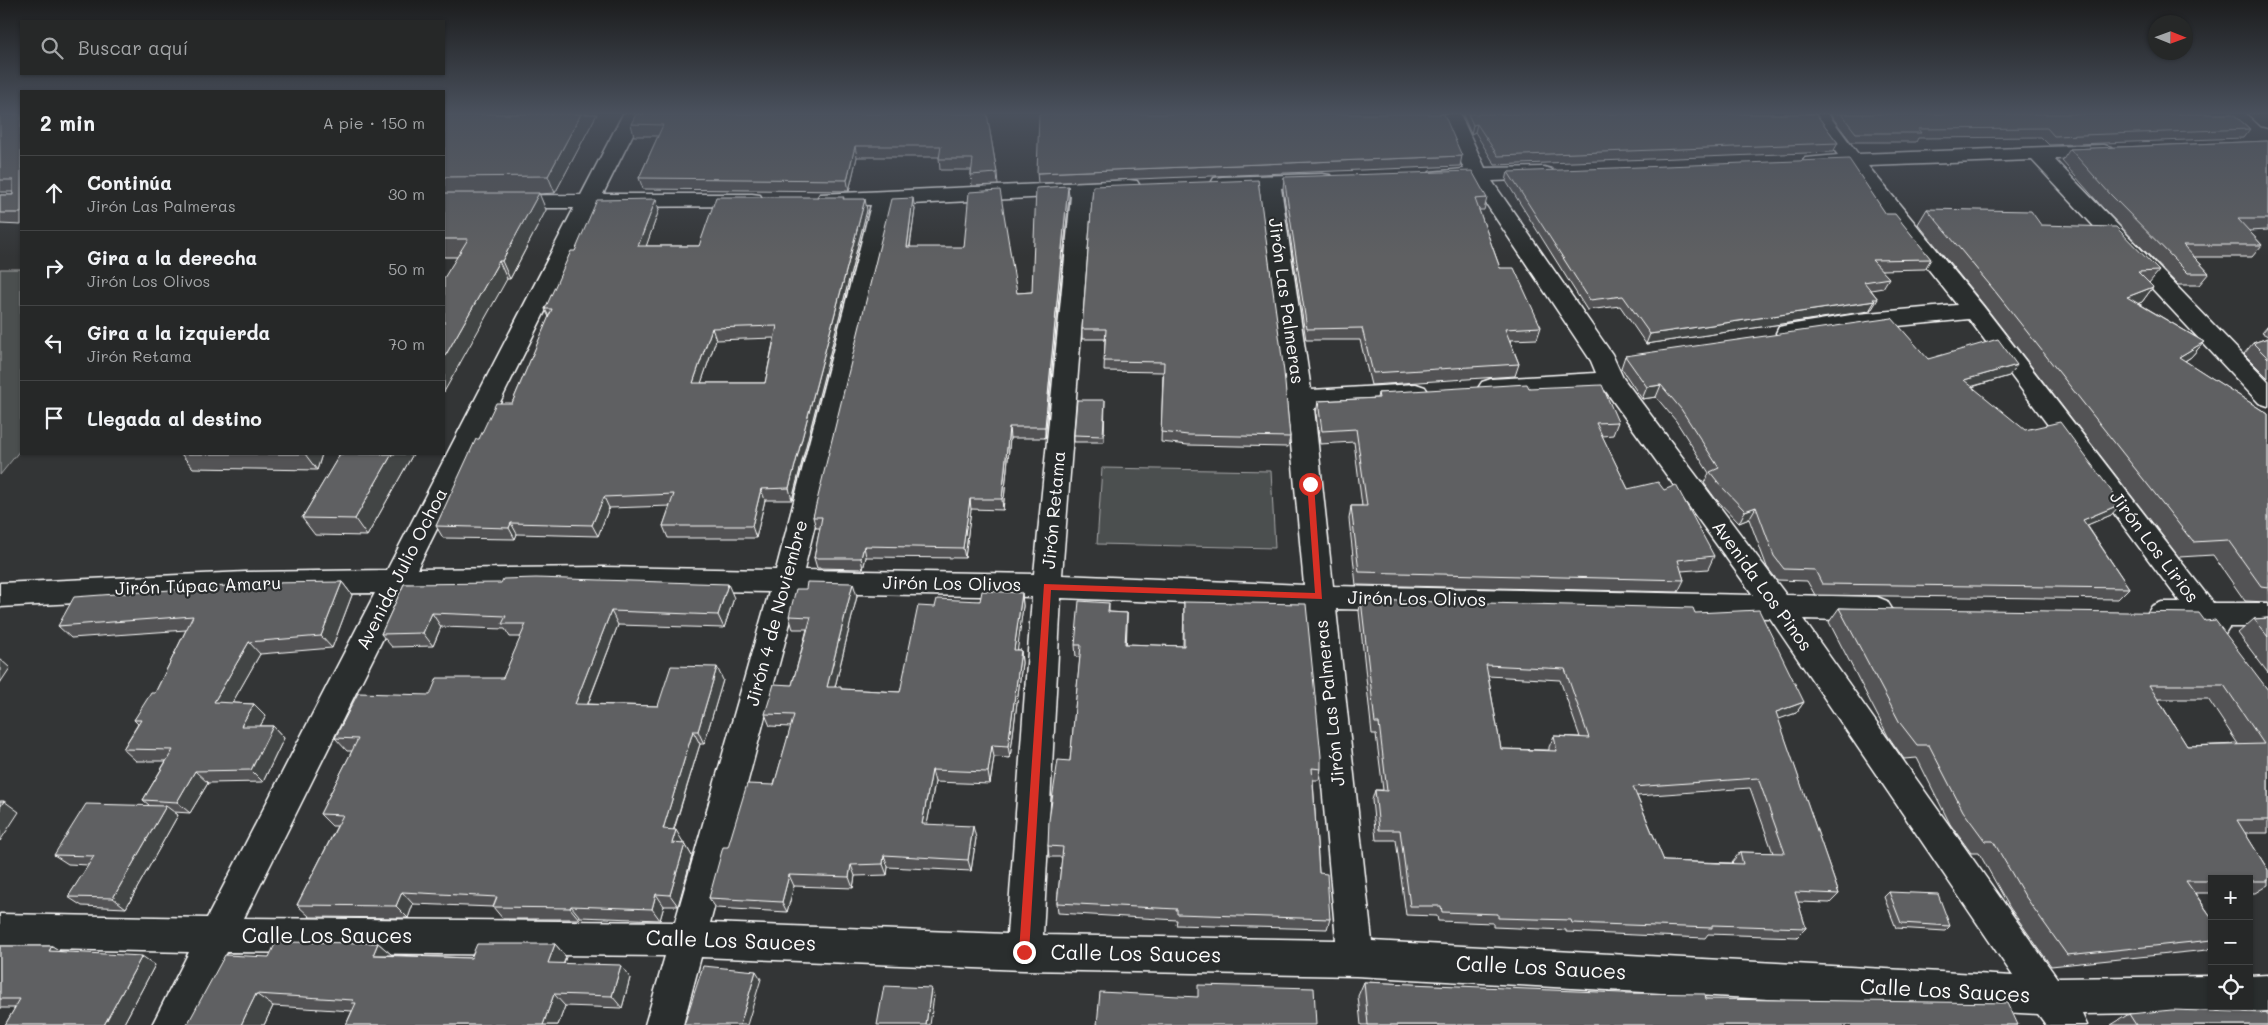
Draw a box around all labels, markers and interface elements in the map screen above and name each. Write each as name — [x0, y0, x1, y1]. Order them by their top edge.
north arrow — [2148, 15, 2193, 60]
search box — [20, 20, 445, 75]
icon: search — [38, 34, 66, 62]
text: Buscar aquí — [78, 35, 188, 60]
text: 2 min — [40, 109, 95, 136]
text: A pie · 150 m — [323, 112, 425, 133]
text: Continúa — [87, 170, 172, 195]
icon: ahead — [40, 179, 68, 207]
text: 30 m — [388, 183, 425, 204]
text: Jirón Las Palmeras — [87, 195, 236, 216]
street label: Jirón Las Palmeras — [1263, 216, 1311, 385]
text: Gira a la derecha — [87, 245, 257, 270]
icon: right — [40, 254, 68, 282]
text: 50 m — [388, 258, 425, 279]
text: Jirón Los Olivos — [87, 270, 210, 291]
text: Gira a la izquierda — [87, 320, 270, 345]
icon: left — [40, 329, 68, 357]
text: 70 m — [388, 333, 425, 354]
text: Jirón Retama — [87, 345, 192, 366]
icon: arrive — [40, 404, 68, 432]
text: Llegada al destino — [87, 406, 262, 431]
street label: Jirón Retama — [1036, 450, 1070, 570]
route start — [1299, 473, 1322, 496]
street label: Avenida Julio Ochoa — [350, 484, 452, 653]
street label: Jirón Los Lirios — [2105, 485, 2205, 607]
street label: Avenida Los Pinos — [1707, 515, 1818, 655]
street label: Jirón 4 de Noviembre — [740, 517, 812, 708]
street label: Jirón Túpac Amaru — [114, 570, 281, 600]
street label: Jirón Los Olivos — [882, 570, 1022, 596]
street label: Jirón Los Olivos — [1347, 585, 1487, 611]
street label: Jirón Las Palmeras — [1308, 619, 1350, 788]
map controls — [2208, 875, 2253, 1010]
button: + — [2208, 875, 2253, 920]
button: − — [2208, 920, 2253, 965]
street label: Calle Los Sauces — [242, 921, 412, 948]
street label: Calle Los Sauces — [645, 923, 817, 956]
street label: Calle Los Sauces — [1050, 938, 1222, 967]
route end — [1013, 941, 1036, 964]
street label: Calle Los Sauces — [1455, 949, 1627, 984]
button: locate — [2208, 965, 2253, 1010]
street label: Calle Los Sauces — [1859, 972, 2031, 1007]

